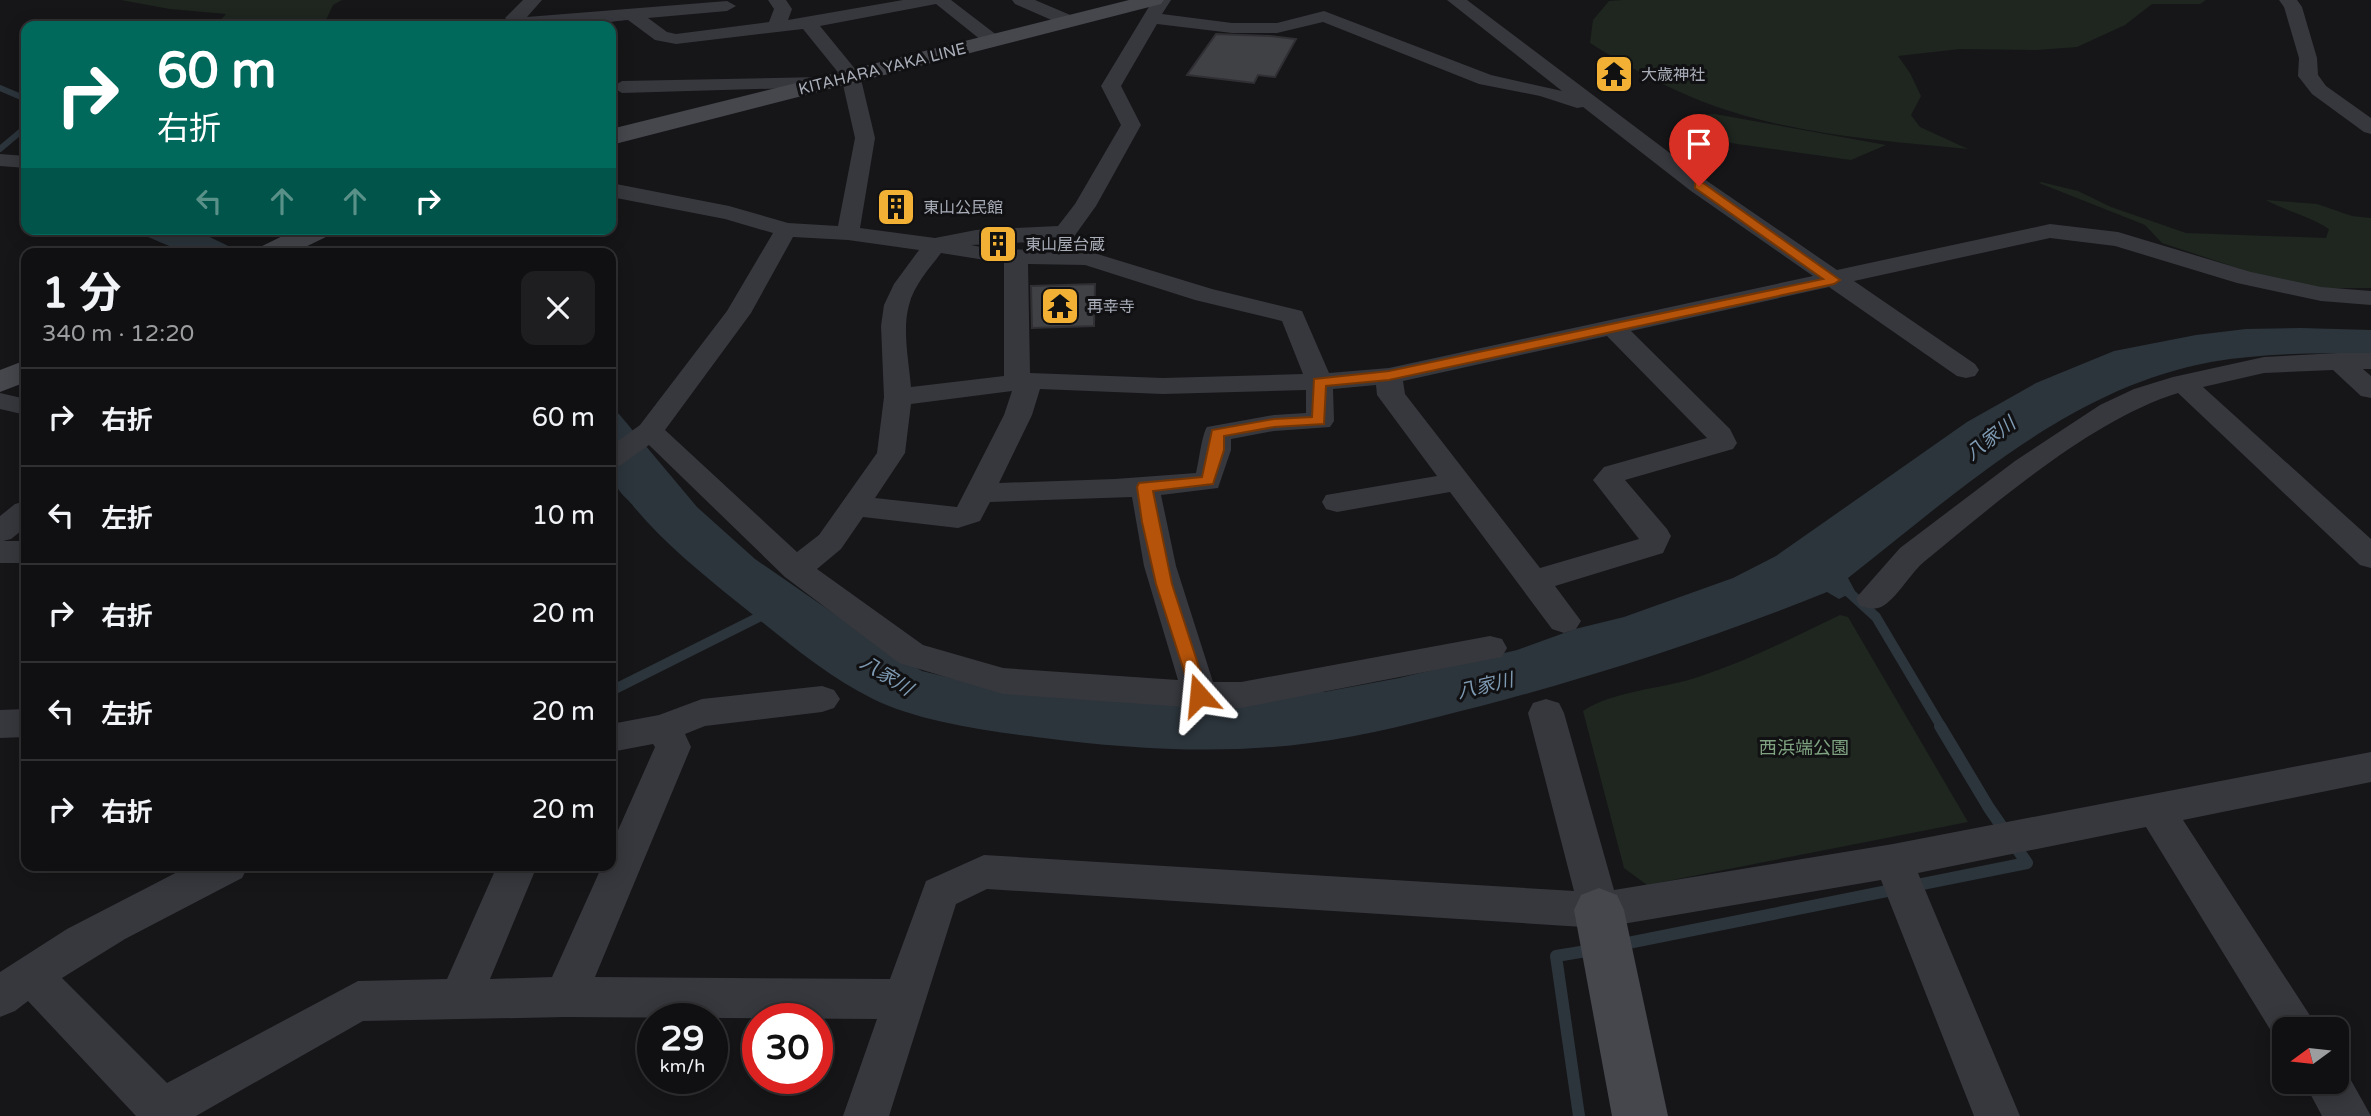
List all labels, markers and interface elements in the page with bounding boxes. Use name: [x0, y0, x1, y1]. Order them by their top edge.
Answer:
street label: KITAHARA YAKA LINE: [796, 38, 968, 99]
text: 60 m: [157, 42, 276, 101]
icon: right: [42, 49, 133, 140]
temple icon: 大歳神社: [1593, 53, 1635, 95]
place label: 大歳神社: [1641, 65, 1705, 85]
text: 右折: [157, 110, 221, 148]
pin: [1669, 114, 1729, 186]
icon: arrive: [1680, 125, 1718, 163]
icon: left: [190, 182, 228, 220]
icon: ahead: [263, 182, 301, 220]
icon: ahead: [336, 182, 374, 220]
icon: right: [409, 182, 447, 220]
building icon: 東山公民館: [875, 186, 917, 228]
place label: 東山公民館: [923, 198, 1003, 218]
building icon: 東山屋台蔵: [977, 223, 1019, 265]
place label: 東山屋台蔵: [1025, 235, 1105, 255]
text: 1 分: [42, 268, 121, 319]
button: close: [521, 271, 595, 345]
temple icon: 再幸寺: [1039, 285, 1081, 327]
place label: 再幸寺: [1087, 297, 1135, 317]
text: 340 m · 12:20: [42, 320, 194, 348]
icon: right: [42, 398, 80, 436]
text: 60 m: [532, 402, 595, 433]
text: 右折: [101, 405, 153, 436]
water label: 八家川: [1961, 411, 2021, 465]
icon: left: [42, 496, 80, 534]
text: 10 m: [532, 500, 595, 531]
text: 左折: [101, 503, 153, 534]
icon: right: [42, 594, 80, 632]
text: 20 m: [532, 598, 595, 629]
text: 右折: [101, 601, 153, 632]
water label: 八家川: [856, 651, 918, 701]
position arrow: [1162, 658, 1236, 732]
water label: 八家川: [1455, 668, 1517, 703]
icon: left: [42, 692, 80, 730]
text: 20 m: [532, 696, 595, 727]
text: 左折: [101, 699, 153, 730]
park label: 西浜端公園: [1759, 737, 1849, 759]
icon: right: [42, 790, 80, 828]
text: 20 m: [532, 794, 595, 825]
text: 右折: [101, 797, 153, 828]
speed limit sign: 30: [742, 1003, 833, 1094]
north arrow: [2272, 1017, 2348, 1094]
map controls: [2272, 1017, 2349, 1094]
text: 29: [661, 1018, 704, 1060]
text: km/h: [660, 1055, 705, 1077]

